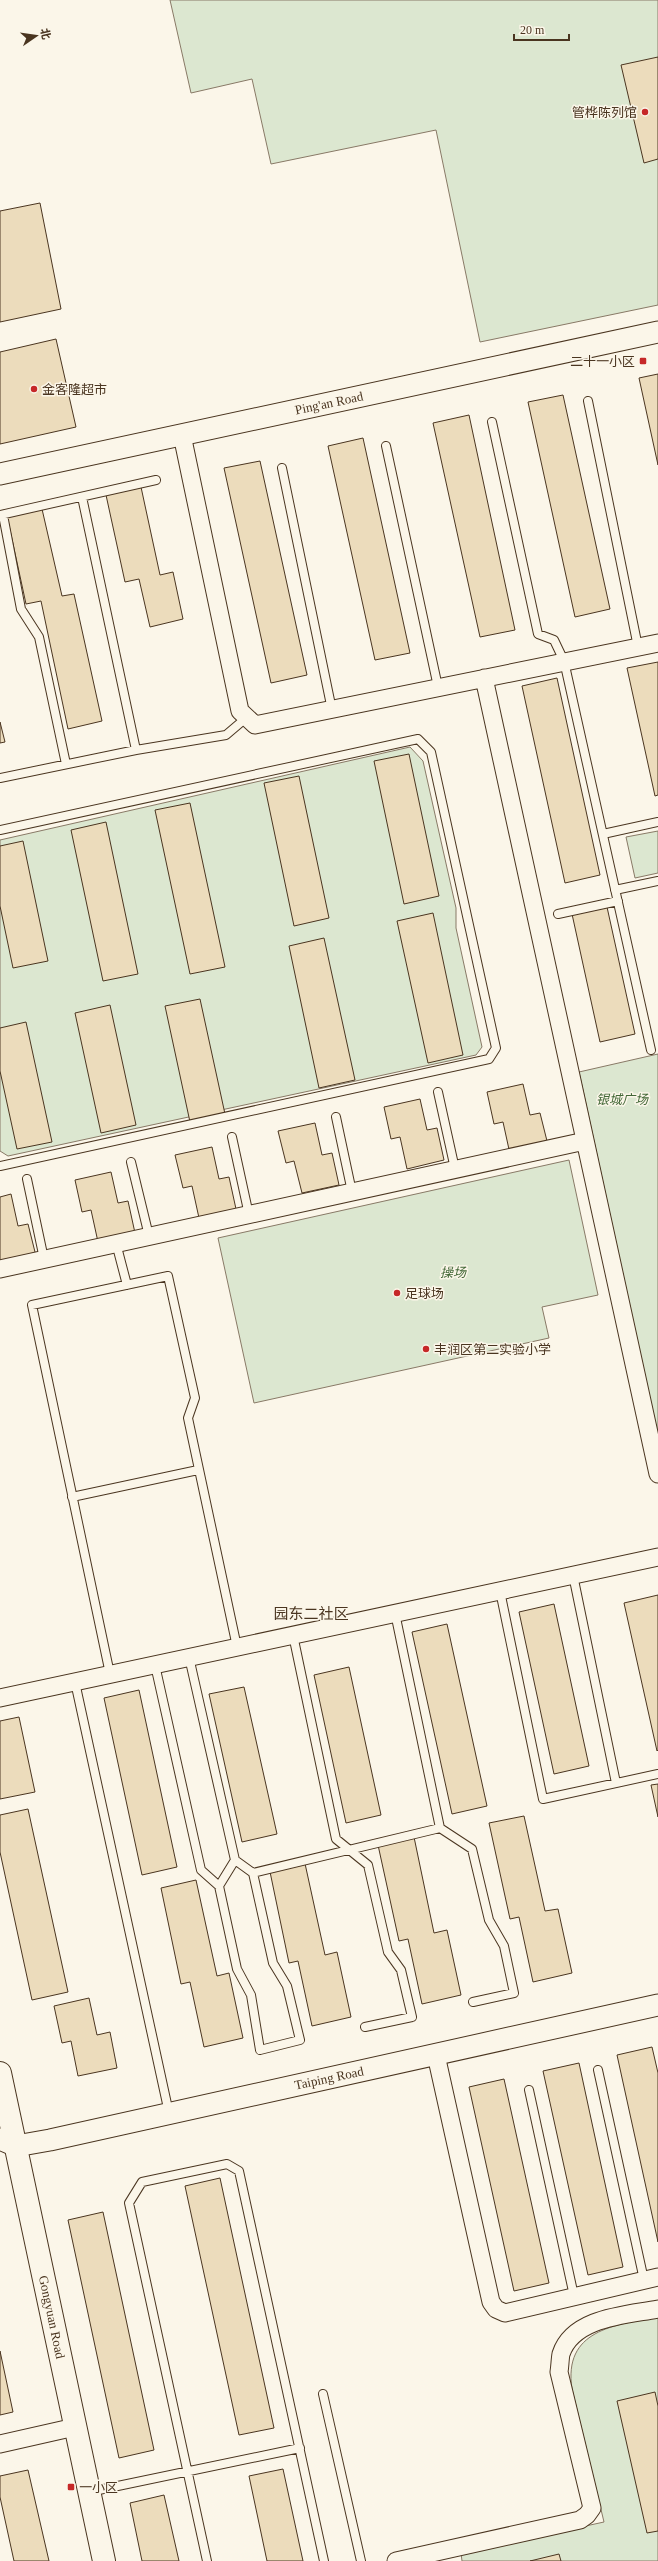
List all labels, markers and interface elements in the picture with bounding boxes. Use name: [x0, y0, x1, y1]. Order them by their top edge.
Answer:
north arrow: [16, 16, 56, 56]
scale bar: [514, 16, 569, 42]
text: 20 m: [520, 23, 545, 37]
text: 北: [39, 27, 53, 40]
place label: 管桦陈列馆: [572, 105, 637, 120]
marker: 管桦陈列馆: [640, 107, 650, 117]
place label: 二十一小区: [570, 354, 635, 369]
marker: 二十一小区: [638, 356, 648, 366]
place label: 金客隆超市: [42, 382, 107, 397]
marker: 金客隆超市: [29, 384, 39, 394]
street label: Ping'an Road: [294, 388, 365, 418]
park label: 银城广场: [596, 1092, 649, 1107]
park label: 操场: [440, 1265, 467, 1280]
place label: 足球场: [405, 1286, 444, 1301]
marker: 足球场: [392, 1288, 402, 1298]
place label: 丰润区第二实验小学: [434, 1342, 551, 1357]
marker: 丰润区第二实验小学: [421, 1344, 431, 1354]
district label: 园东二社区: [273, 1606, 349, 1622]
street label: Taiping Road: [293, 2063, 365, 2093]
street label: Gongyuan Road: [36, 2274, 68, 2361]
place label: 一小区: [79, 2480, 118, 2495]
marker: 一小区: [66, 2482, 76, 2492]

